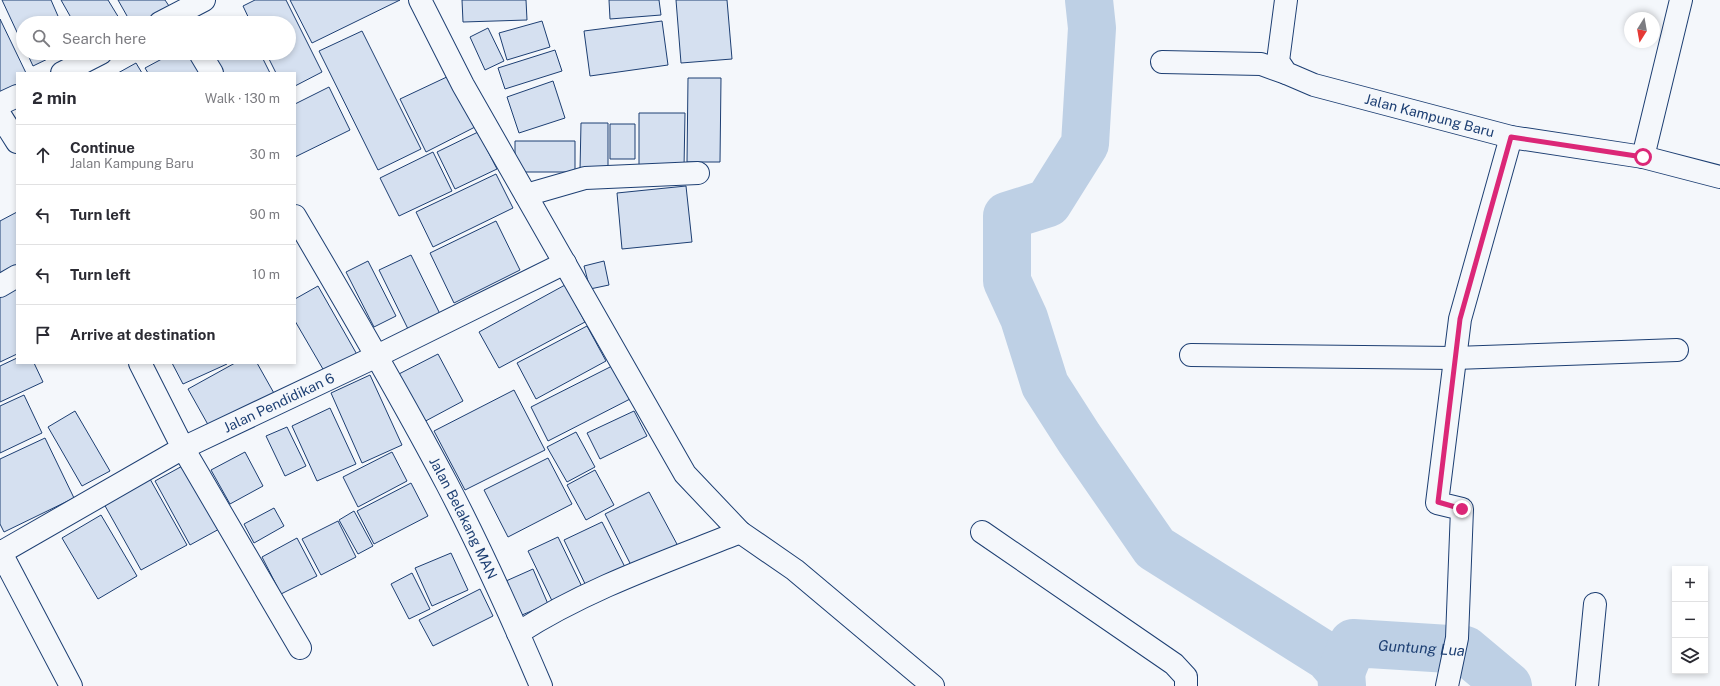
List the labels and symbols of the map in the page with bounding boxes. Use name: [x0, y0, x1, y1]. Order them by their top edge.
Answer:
north arrow: [1624, 12, 1660, 48]
street label: Jalan Kampung Baru: [1363, 91, 1496, 140]
route start: [1634, 148, 1652, 166]
street label: Jalan Pendidikan 6: [221, 369, 337, 436]
street label: Jalan Belakang MAN: [426, 454, 501, 582]
route end: [1453, 500, 1471, 518]
water label: Guntung Lua: [1377, 636, 1465, 658]

